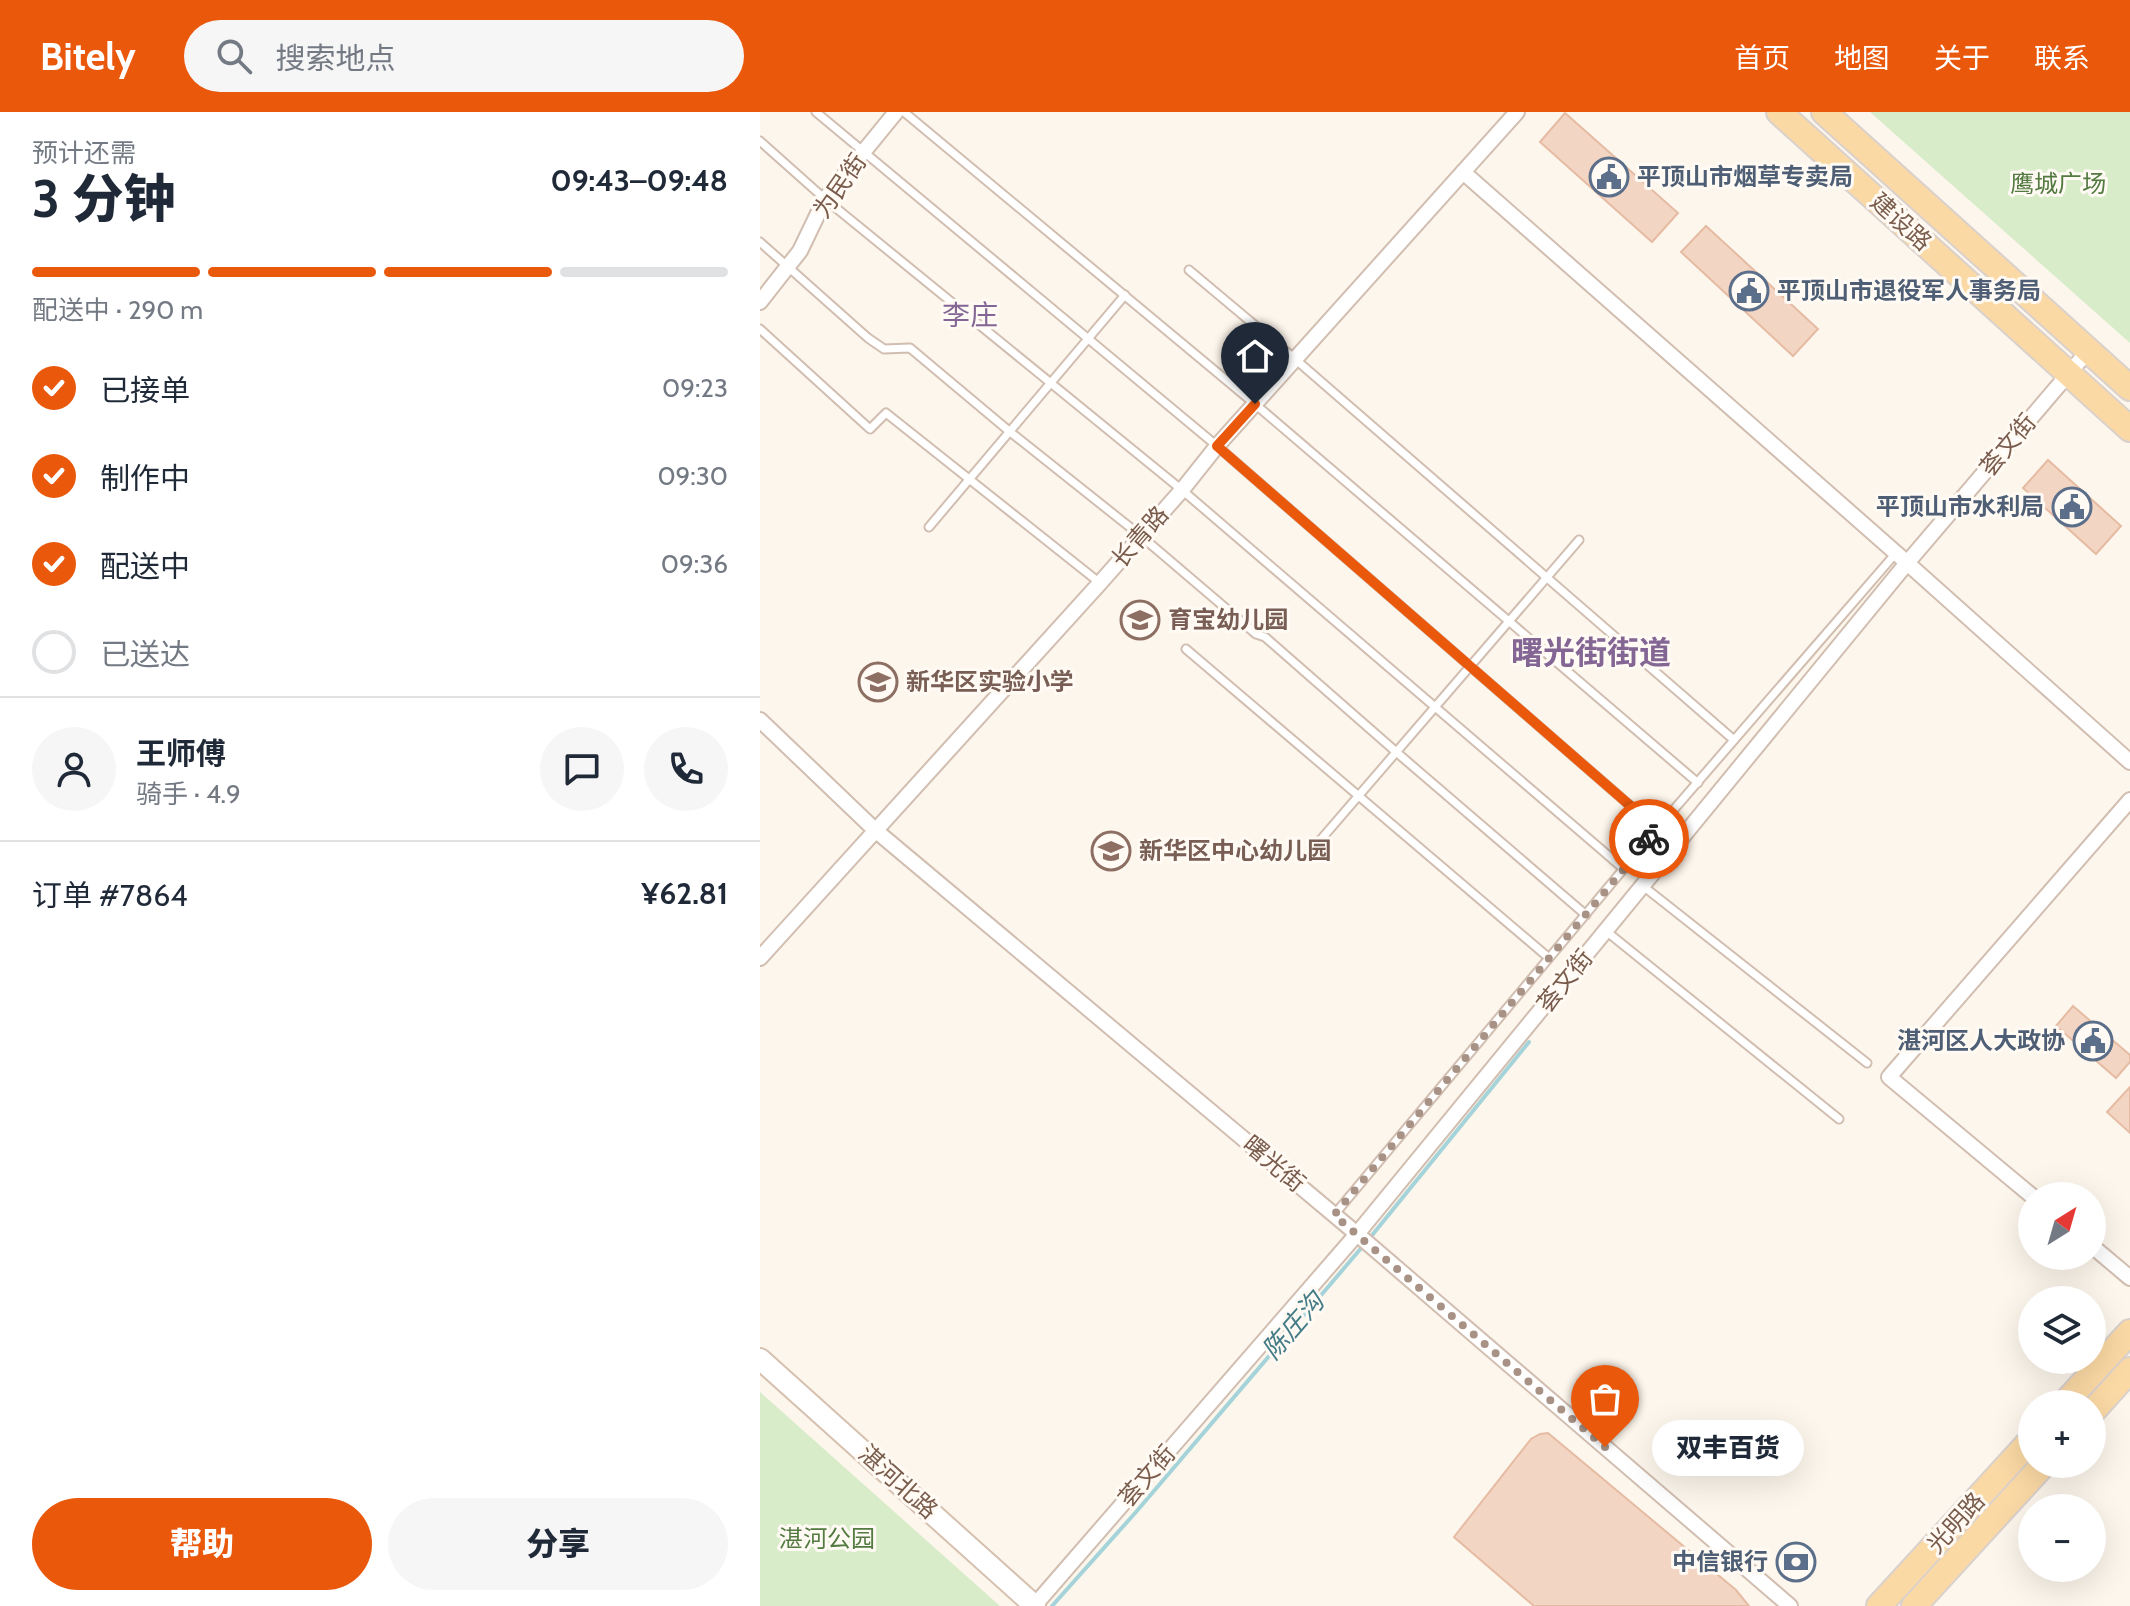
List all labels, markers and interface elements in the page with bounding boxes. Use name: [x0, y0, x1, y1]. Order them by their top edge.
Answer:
search box: [184, 20, 744, 92]
text: Bitely: [40, 33, 136, 80]
icon: search: [212, 34, 256, 78]
text: 搜索地点: [276, 40, 396, 77]
text: 首页: [1734, 41, 1790, 75]
text: 地图: [1834, 41, 1890, 75]
text: 关于: [1934, 41, 1990, 75]
text: 联系: [2034, 41, 2090, 75]
text: 预计还需: [32, 137, 136, 169]
street label: 为民街: [807, 148, 872, 224]
public building icon: 平顶山市烟草专卖局: [1588, 156, 1630, 198]
text: 09:43–09:48: [550, 162, 728, 199]
place label: 平顶山市烟草专卖局: [1637, 162, 1853, 191]
text: 3 分钟: [32, 167, 176, 230]
park label: 鹰城广场: [2010, 169, 2106, 198]
street label: 建设路: [1865, 187, 1938, 256]
public building icon: 平顶山市退役军人事务局: [1728, 270, 1770, 312]
place label: 平顶山市退役军人事务局: [1777, 276, 2041, 305]
text: 配送中 · 290 m: [32, 294, 203, 326]
district label: 李庄: [942, 298, 998, 332]
pin: [1221, 322, 1289, 404]
icon: home: [1233, 334, 1277, 378]
icon: check: [32, 366, 76, 410]
text: 已接单: [100, 372, 190, 409]
text: 09:23: [662, 372, 728, 404]
street label: 荟文街: [1973, 408, 2042, 482]
icon: check: [32, 454, 76, 498]
text: 制作中: [100, 460, 190, 497]
text: 09:30: [657, 460, 728, 492]
public building icon: 平顶山市水利局: [2051, 486, 2093, 528]
place label: 平顶山市水利局: [1876, 492, 2044, 521]
street label: 长青路: [1105, 500, 1174, 573]
icon: check: [32, 542, 76, 586]
text: 配送中: [100, 548, 190, 585]
text: 09:36: [661, 548, 728, 580]
school or university icon: 育宝幼儿园: [1119, 599, 1161, 641]
place label: 育宝幼儿园: [1168, 605, 1288, 634]
district label: 曙光街街道: [1511, 633, 1671, 672]
text: 已送达: [100, 636, 190, 673]
school or university icon: 新华区实验小学: [857, 661, 899, 703]
place label: 新华区实验小学: [906, 667, 1074, 696]
button: person: [32, 727, 116, 811]
button: chat: [540, 727, 624, 811]
button: phone: [644, 727, 728, 811]
text: 王师傅: [136, 735, 226, 772]
text: 骑手 · 4.9: [136, 778, 241, 810]
courier: [1609, 799, 1689, 879]
icon: bike: [1627, 817, 1671, 861]
school or university icon: 新华区中心幼儿园: [1090, 830, 1132, 872]
place label: 新华区中心幼儿园: [1139, 836, 1331, 865]
text: ¥62.81: [641, 875, 728, 912]
text: 订单 #7864: [32, 877, 188, 914]
street label: 荟文街: [1531, 944, 1599, 1018]
public building icon: 湛河区人大政协: [2072, 1020, 2114, 1062]
place label: 湛河区人大政协: [1897, 1026, 2065, 1055]
street label: 曙光街: [1237, 1129, 1311, 1198]
north arrow: [2018, 1182, 2106, 1270]
map controls: [2018, 1182, 2106, 1582]
water label: 陈庄沟: [1255, 1284, 1333, 1366]
button: layers: [2018, 1286, 2106, 1374]
pin: [1571, 1365, 1639, 1447]
icon: bag: [1583, 1377, 1627, 1421]
button: +: [2018, 1390, 2106, 1478]
callout: 双丰百货: [1653, 1419, 1805, 1475]
text: 双丰百货: [1676, 1432, 1780, 1464]
street label: 湛河北路: [853, 1439, 944, 1525]
street label: 荟文街: [1112, 1439, 1181, 1512]
street label: 光明路: [1921, 1486, 1990, 1559]
button: −: [2018, 1494, 2106, 1582]
button: 帮助: [32, 1498, 372, 1590]
button: 分享: [388, 1498, 728, 1590]
park label: 湛河公园: [779, 1524, 875, 1553]
bank icon: 中信银行: [1775, 1541, 1817, 1583]
place label: 中信银行: [1672, 1547, 1768, 1576]

